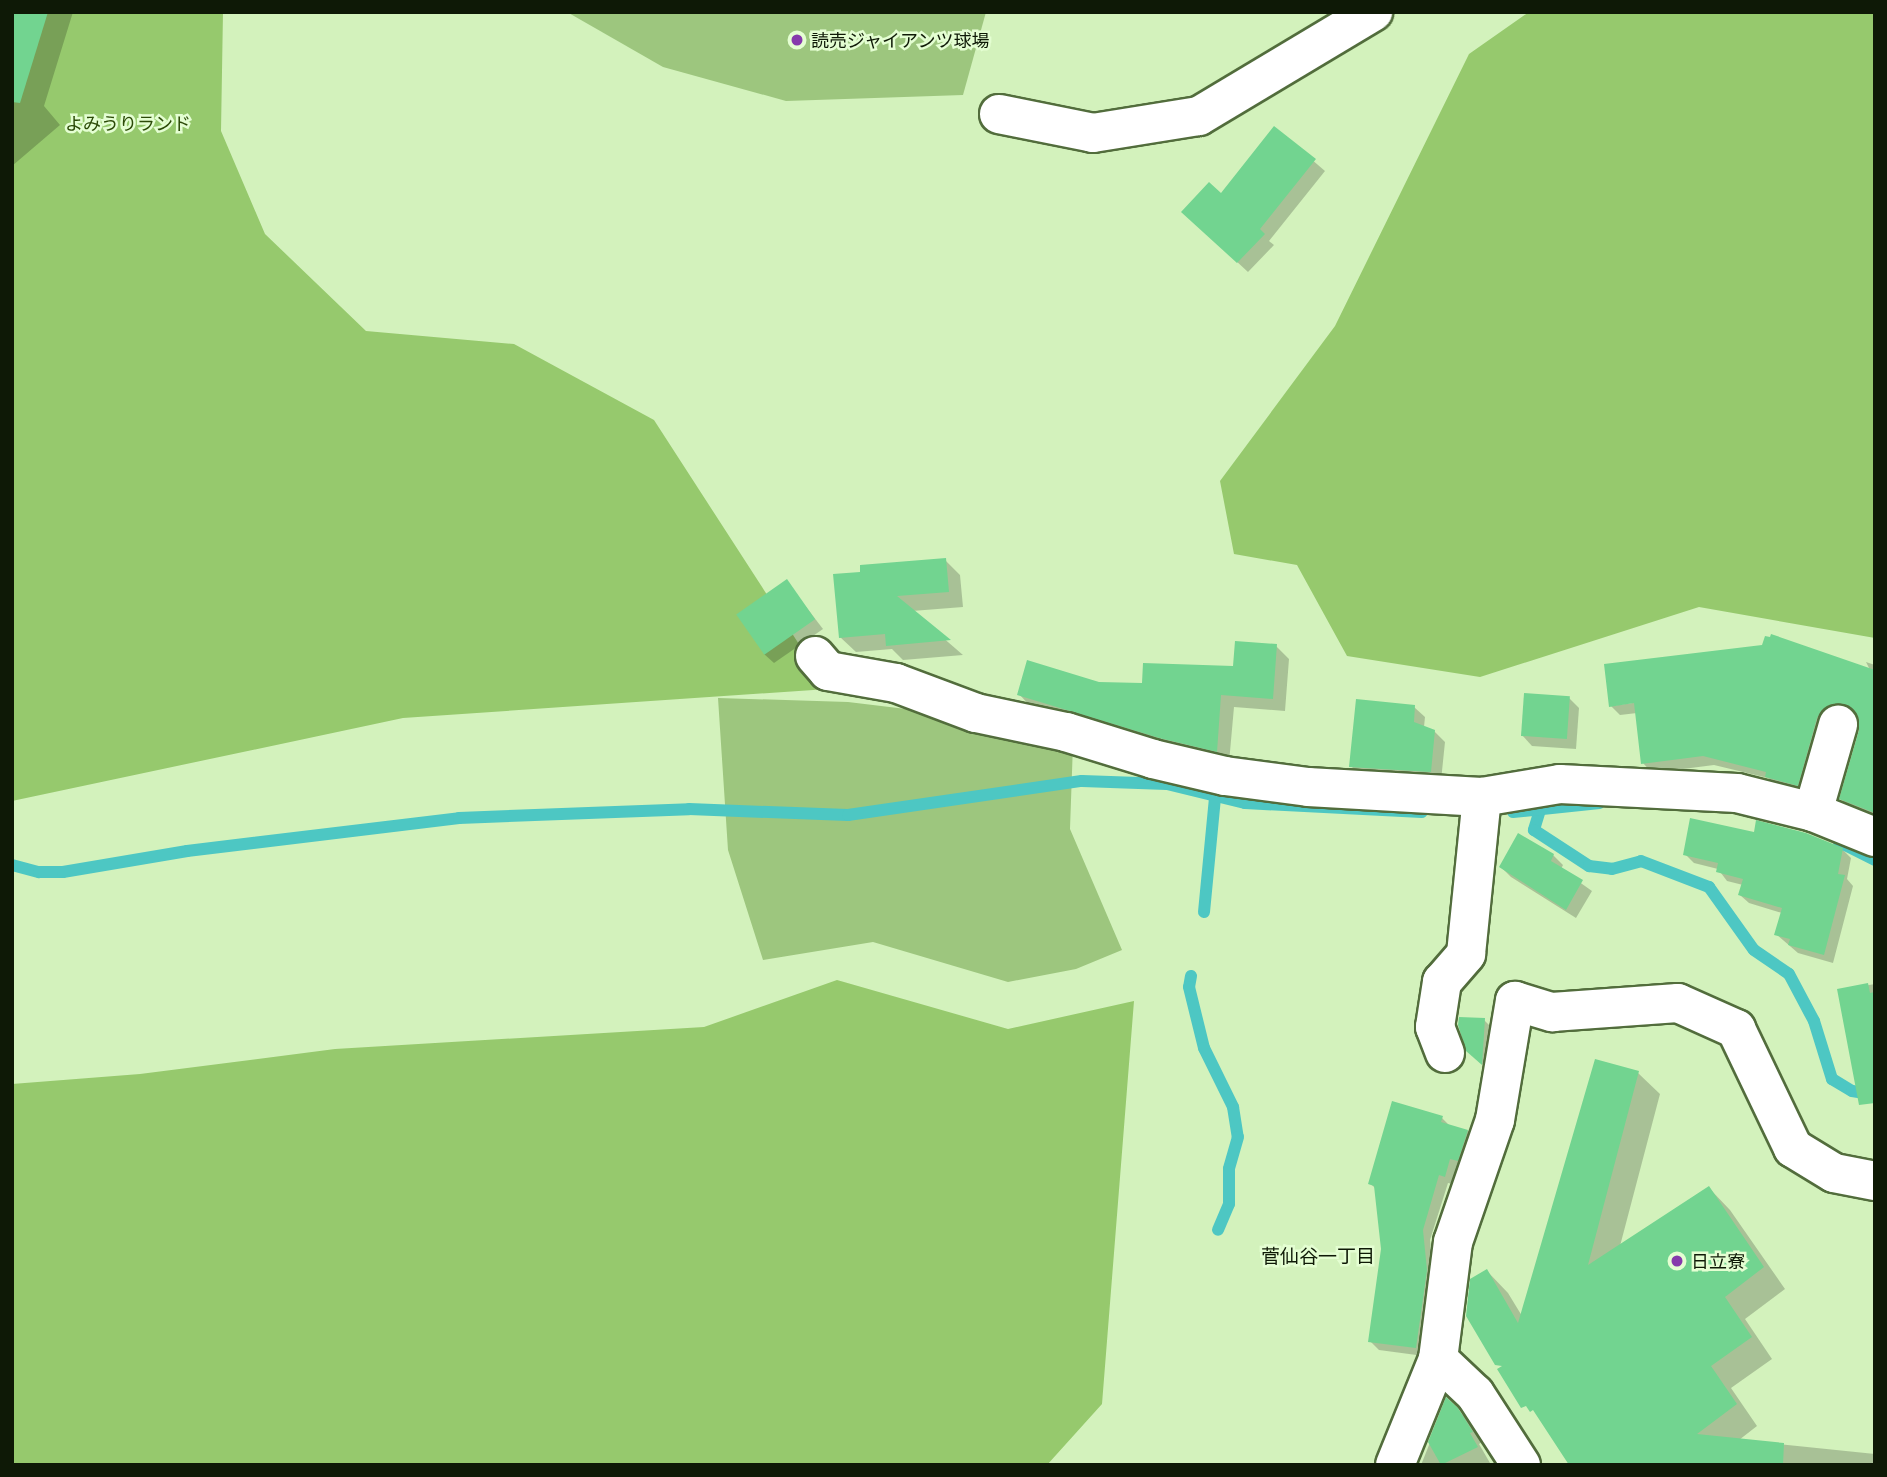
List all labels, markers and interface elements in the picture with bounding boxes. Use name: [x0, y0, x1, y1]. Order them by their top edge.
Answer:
place label: 読売ジャイアンツ球場: [811, 29, 991, 51]
marker: 読売ジャイアンツ球場: [789, 32, 805, 48]
park label: よみうりランド: [65, 112, 191, 134]
district label: 菅仙谷一丁目: [1261, 1245, 1375, 1267]
place label: 日立寮: [1691, 1250, 1745, 1272]
marker: 日立寮: [1669, 1253, 1685, 1269]

